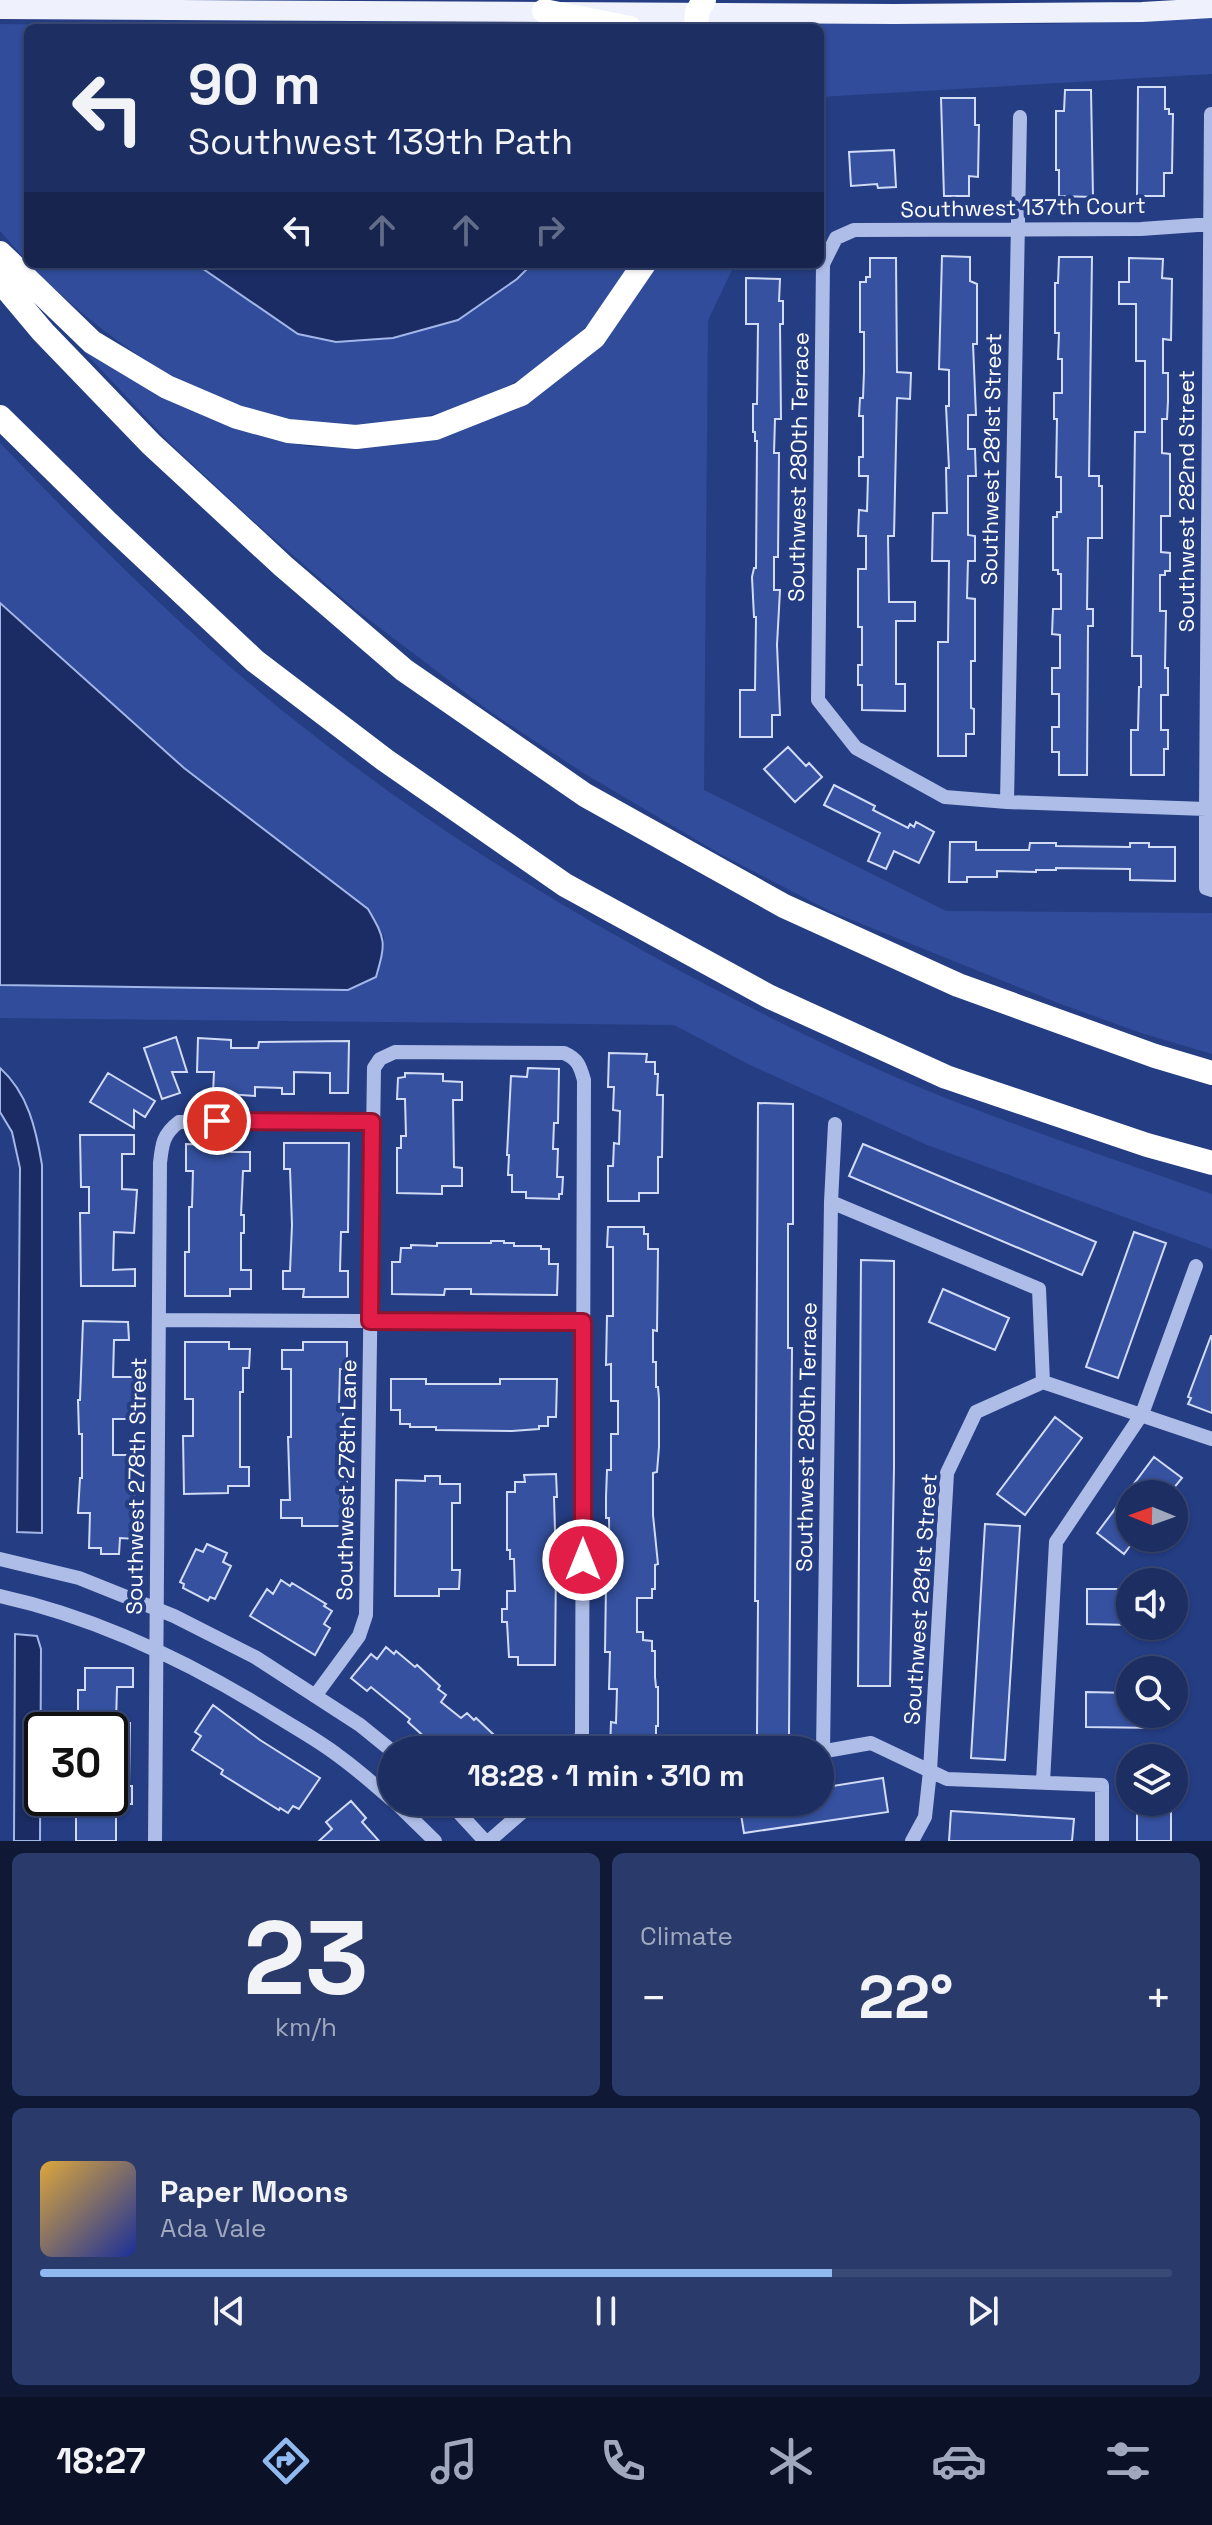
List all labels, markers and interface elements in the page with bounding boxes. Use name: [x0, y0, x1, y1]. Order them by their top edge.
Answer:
text: 90 m: [188, 49, 321, 120]
icon: left: [56, 56, 160, 160]
text: Southwest 139th Path: [188, 119, 573, 165]
street label: Southwest 137th Court: [900, 191, 1146, 223]
icon: left: [276, 208, 320, 252]
icon: ahead: [360, 208, 404, 252]
icon: ahead: [444, 208, 488, 252]
icon: right: [528, 208, 572, 252]
street label: Southwest 280th Terrace: [782, 332, 814, 602]
street label: Southwest 281st Street: [975, 333, 1007, 585]
street label: Southwest 282nd Street: [1172, 370, 1200, 632]
pin: [183, 1087, 251, 1155]
icon: arrive: [195, 1099, 239, 1143]
street label: Southwest 280th Terrace: [790, 1302, 822, 1572]
street label: Southwest 278th Street: [120, 1357, 152, 1615]
street label: Southwest 278th Lane: [330, 1359, 362, 1601]
street label: Southwest 281st Street: [897, 1472, 943, 1726]
north arrow: [1116, 1480, 1188, 1552]
map controls: [1116, 1480, 1188, 1816]
position arrow: [541, 1518, 625, 1602]
button: sound: [1116, 1568, 1188, 1640]
button: search: [1116, 1656, 1188, 1728]
speed limit sign: 30: [24, 1712, 128, 1816]
button: layers: [1116, 1744, 1188, 1816]
text: 18:28 · 1 min · 310 m: [467, 1756, 745, 1795]
text: 23: [243, 1892, 369, 2024]
text: Climate: [640, 1919, 733, 1953]
text: 22°: [859, 1959, 953, 2036]
text: −: [640, 1970, 667, 2026]
text: +: [1145, 1970, 1172, 2026]
text: km/h: [275, 2010, 337, 2044]
text: Paper Moons: [160, 2172, 349, 2211]
text: Ada Vale: [160, 2211, 266, 2245]
icon: previous: [207, 2289, 251, 2333]
icon: pause: [584, 2289, 628, 2333]
icon: next: [961, 2289, 1005, 2333]
icon: directions: [258, 2433, 314, 2489]
icon: music: [426, 2433, 482, 2489]
icon: phone: [595, 2433, 651, 2489]
icon: climate: [763, 2433, 819, 2489]
icon: car: [931, 2433, 987, 2489]
icon: filters: [1100, 2433, 1156, 2489]
text: 18:27: [56, 2438, 146, 2484]

